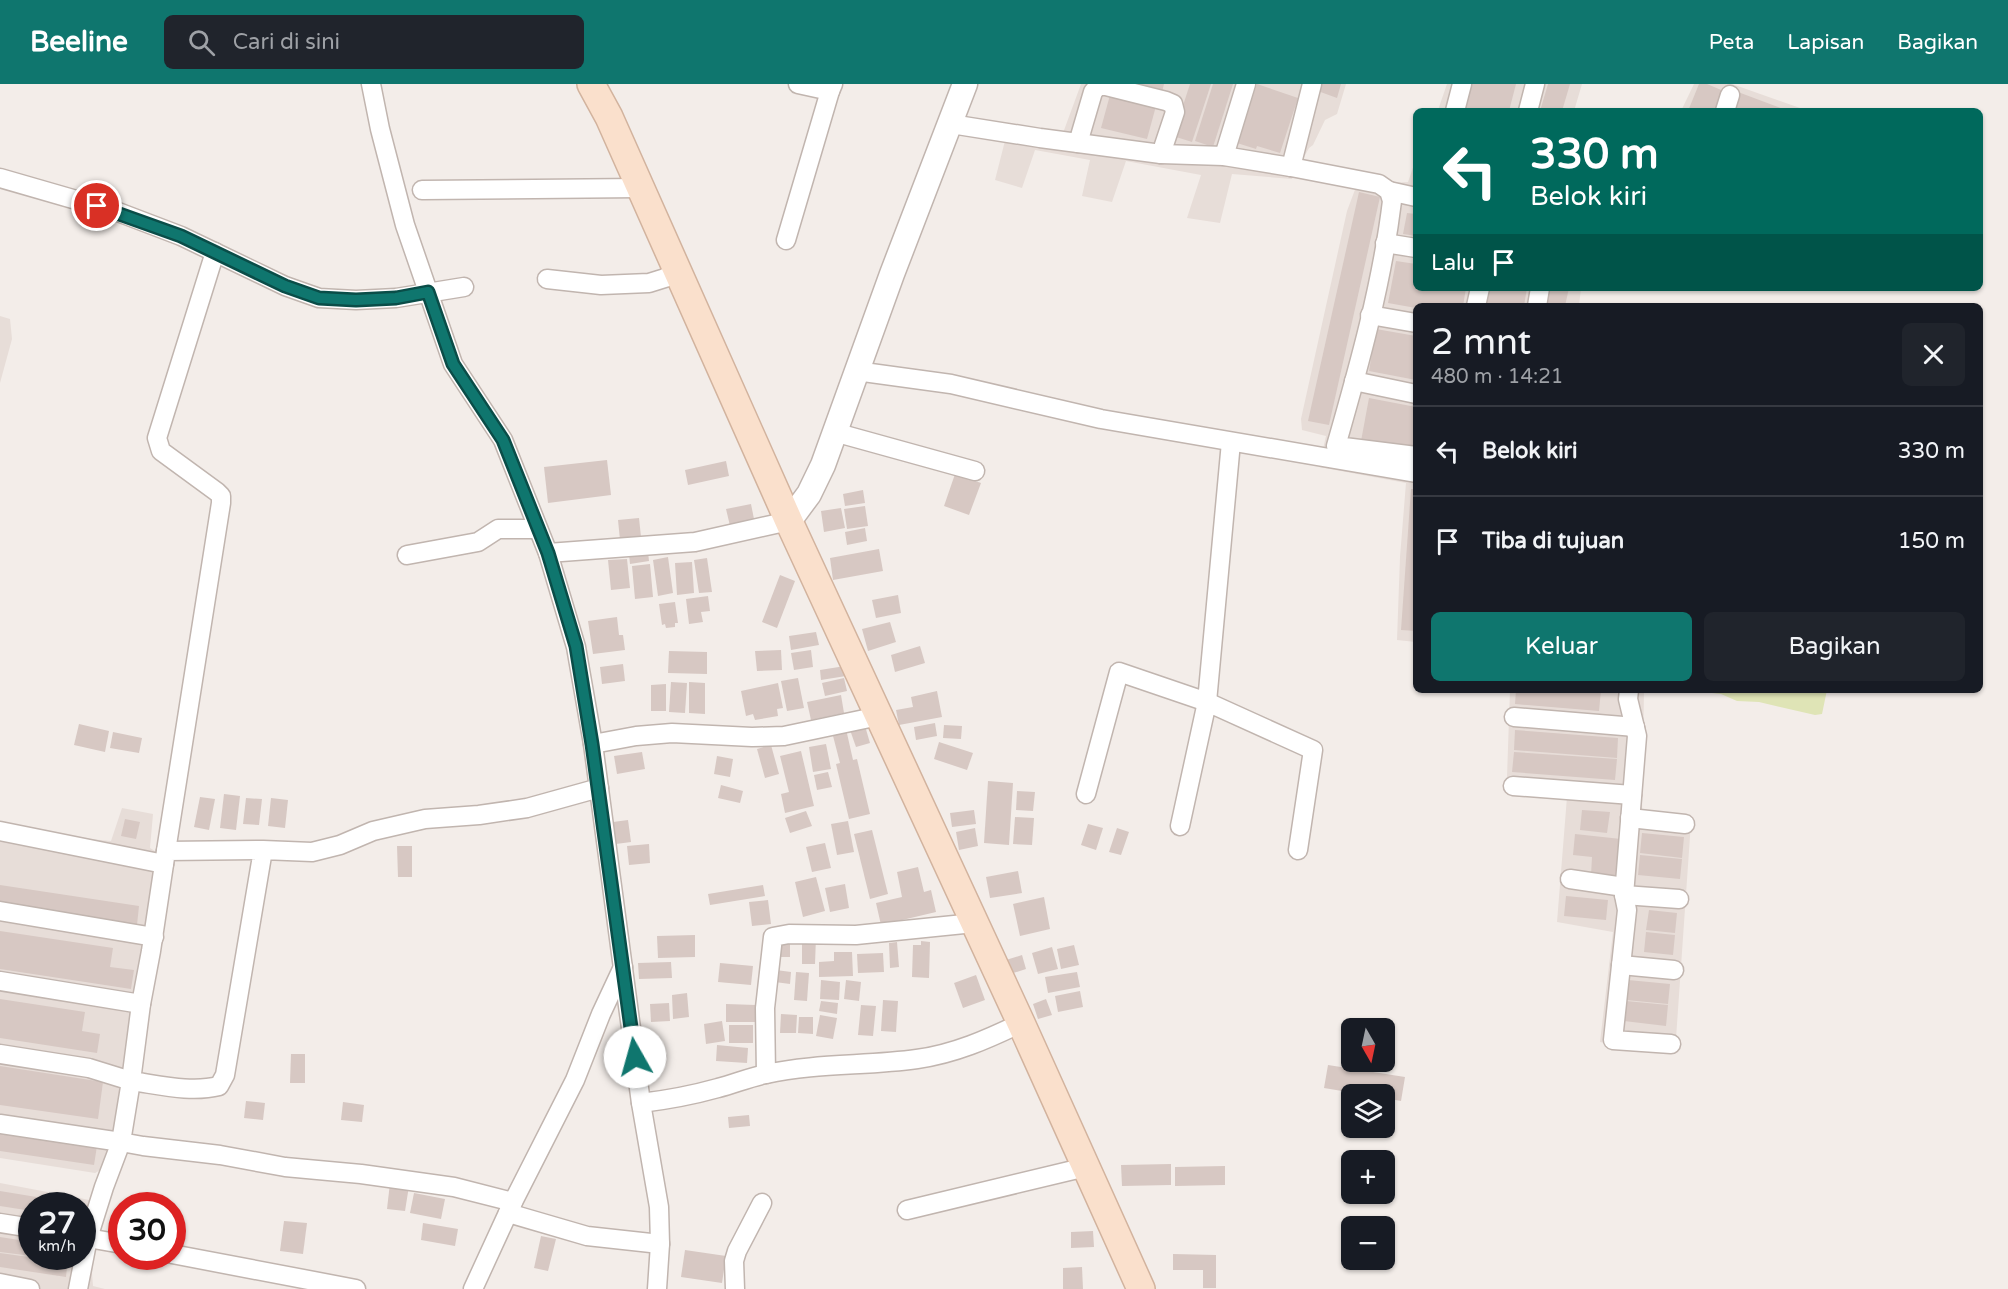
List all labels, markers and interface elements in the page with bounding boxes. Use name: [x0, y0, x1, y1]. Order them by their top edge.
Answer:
search box: [164, 15, 584, 69]
text: Beeline: [30, 25, 128, 59]
icon: search: [185, 26, 218, 59]
text: Cari di sini: [233, 29, 340, 55]
text: Peta: [1709, 30, 1754, 55]
text: Lapisan: [1787, 30, 1864, 55]
text: Bagikan: [1897, 30, 1978, 55]
text: 330 m: [1530, 129, 1659, 180]
icon: left: [1431, 132, 1509, 210]
pin: [71, 180, 122, 231]
text: Belok kiri: [1530, 180, 1647, 213]
icon: arrive: [80, 189, 113, 222]
icon: arrive: [1487, 246, 1520, 279]
text: Lalu: [1431, 250, 1475, 276]
text: 2 mnt: [1431, 321, 1531, 364]
button: close: [1902, 323, 1965, 386]
text: 480 m · 14:21: [1431, 365, 1563, 389]
icon: left: [1431, 435, 1464, 468]
text: Belok kiri: [1482, 438, 1578, 464]
text: 330 m: [1898, 438, 1965, 464]
icon: arrive: [1431, 525, 1464, 558]
text: Tiba di tujuan: [1482, 528, 1624, 554]
text: 150 m: [1898, 528, 1965, 554]
button: Keluar: [1431, 612, 1692, 681]
button: Bagikan: [1704, 612, 1965, 681]
north arrow: [1341, 1018, 1395, 1072]
map controls: [1341, 1018, 1395, 1270]
position arrow: [603, 1025, 667, 1089]
button: layers: [1341, 1084, 1395, 1138]
button: +: [1341, 1150, 1395, 1204]
speed limit sign: 30: [108, 1192, 186, 1270]
text: 27: [38, 1205, 76, 1242]
button: −: [1341, 1216, 1395, 1270]
text: km/h: [38, 1237, 76, 1255]

